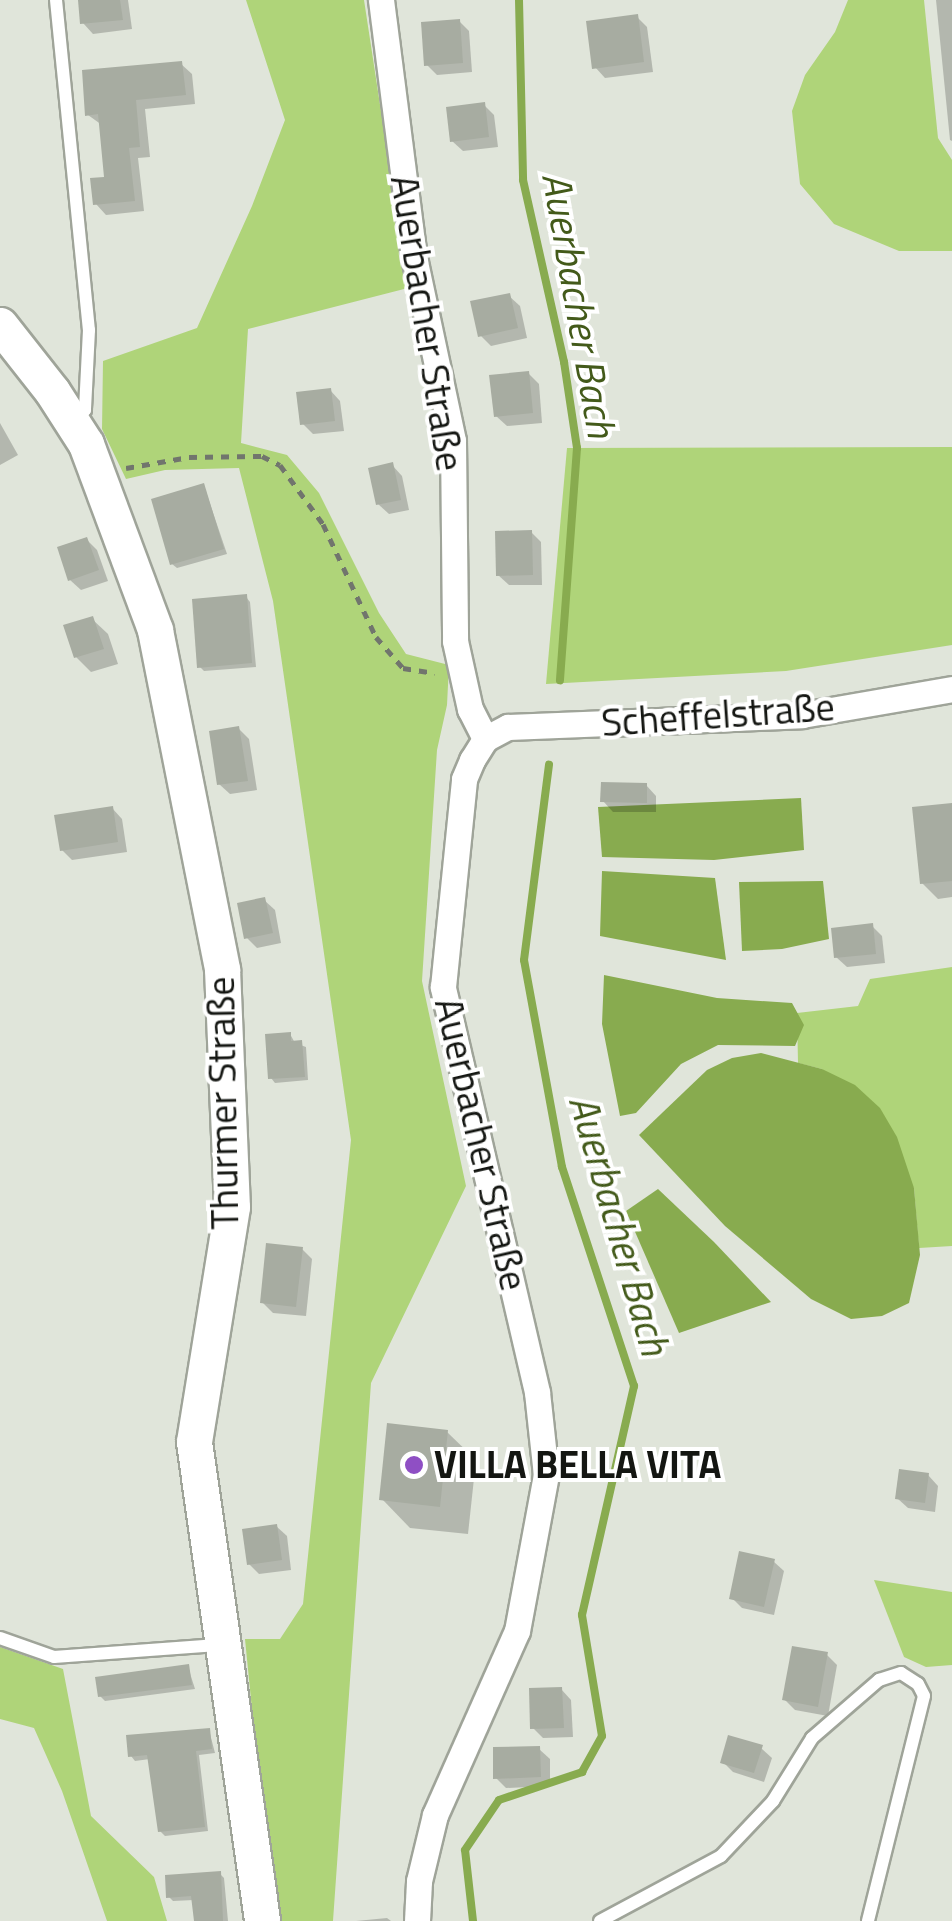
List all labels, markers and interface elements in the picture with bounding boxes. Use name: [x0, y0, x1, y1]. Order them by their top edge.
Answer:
water label: Auerbacher Bach: [532, 169, 626, 441]
street label: Auerbacher Straße: [381, 172, 473, 474]
street label: Scheffelstraße: [600, 684, 836, 746]
street label: Thurmer Straße: [198, 976, 248, 1230]
street label: Auerbacher Straße: [425, 993, 537, 1295]
water label: Auerbacher Bach: [559, 1089, 679, 1361]
place label: VILLA BELLA VITA: [434, 1442, 721, 1488]
marker: VILLA BELLA VITA: [403, 1454, 425, 1476]

